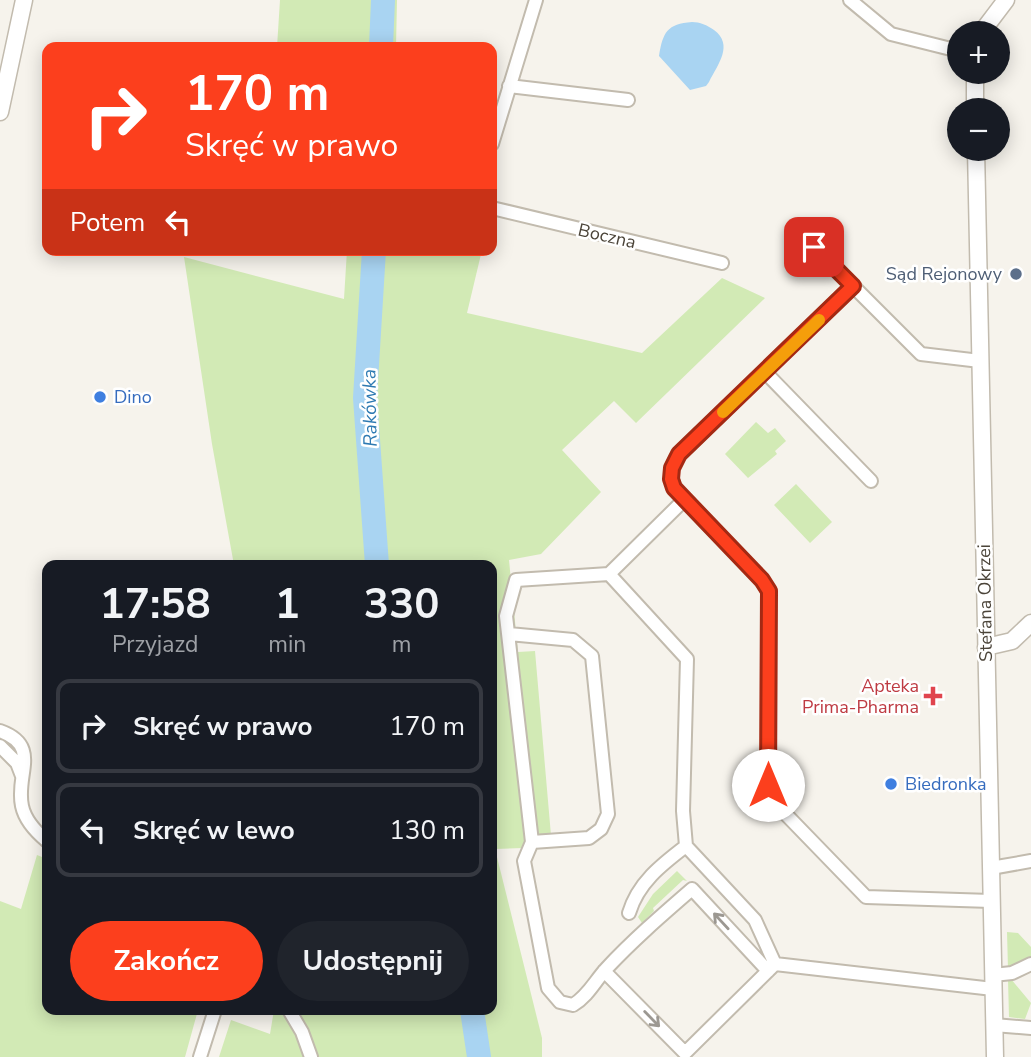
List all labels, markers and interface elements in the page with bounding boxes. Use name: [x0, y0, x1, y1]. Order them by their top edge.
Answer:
map controls: [947, 21, 1010, 161]
button: +: [947, 21, 1010, 84]
text: 170 m: [185, 60, 329, 127]
icon: right: [70, 70, 161, 161]
button: −: [947, 98, 1010, 161]
text: Skręć w prawo: [185, 124, 398, 167]
icon: left: [159, 203, 197, 241]
text: Potem: [70, 205, 145, 240]
pin: [784, 217, 844, 277]
street label: Boczna: [576, 218, 638, 254]
icon: arrive: [795, 228, 833, 266]
place label: Sąd Rejonowy: [886, 262, 1003, 286]
marker: Sąd Rejonowy: [1008, 266, 1024, 282]
water label: Rakówka: [356, 369, 384, 447]
place label: Dino: [114, 385, 152, 409]
marker: Dino: [92, 389, 108, 405]
street label: Stefana Okrzei: [972, 544, 998, 662]
text: 17:58: [100, 576, 211, 633]
text: 1: [275, 576, 300, 633]
text: 330: [364, 576, 439, 633]
text: Przyjazd: [112, 629, 198, 660]
text: min: [268, 629, 306, 660]
text: m: [392, 629, 412, 660]
place label: Apteka Prima-Pharma: [802, 674, 919, 719]
marker: Apteka Prima-Pharma: [925, 688, 941, 704]
icon: right: [74, 707, 112, 745]
text: Skręć w prawo: [133, 709, 313, 744]
text: 170 m: [389, 709, 465, 744]
position arrow: [731, 748, 805, 822]
place label: Biedronka: [905, 772, 986, 796]
marker: Biedronka: [883, 776, 899, 792]
icon: left: [74, 811, 112, 849]
text: Skręć w lewo: [133, 813, 295, 848]
text: 130 m: [389, 813, 465, 848]
one-way arrow: [713, 912, 729, 930]
button: Zakończ: [70, 921, 263, 1001]
button: Udostępnij: [277, 921, 469, 1001]
one-way arrow: [643, 1011, 660, 1028]

